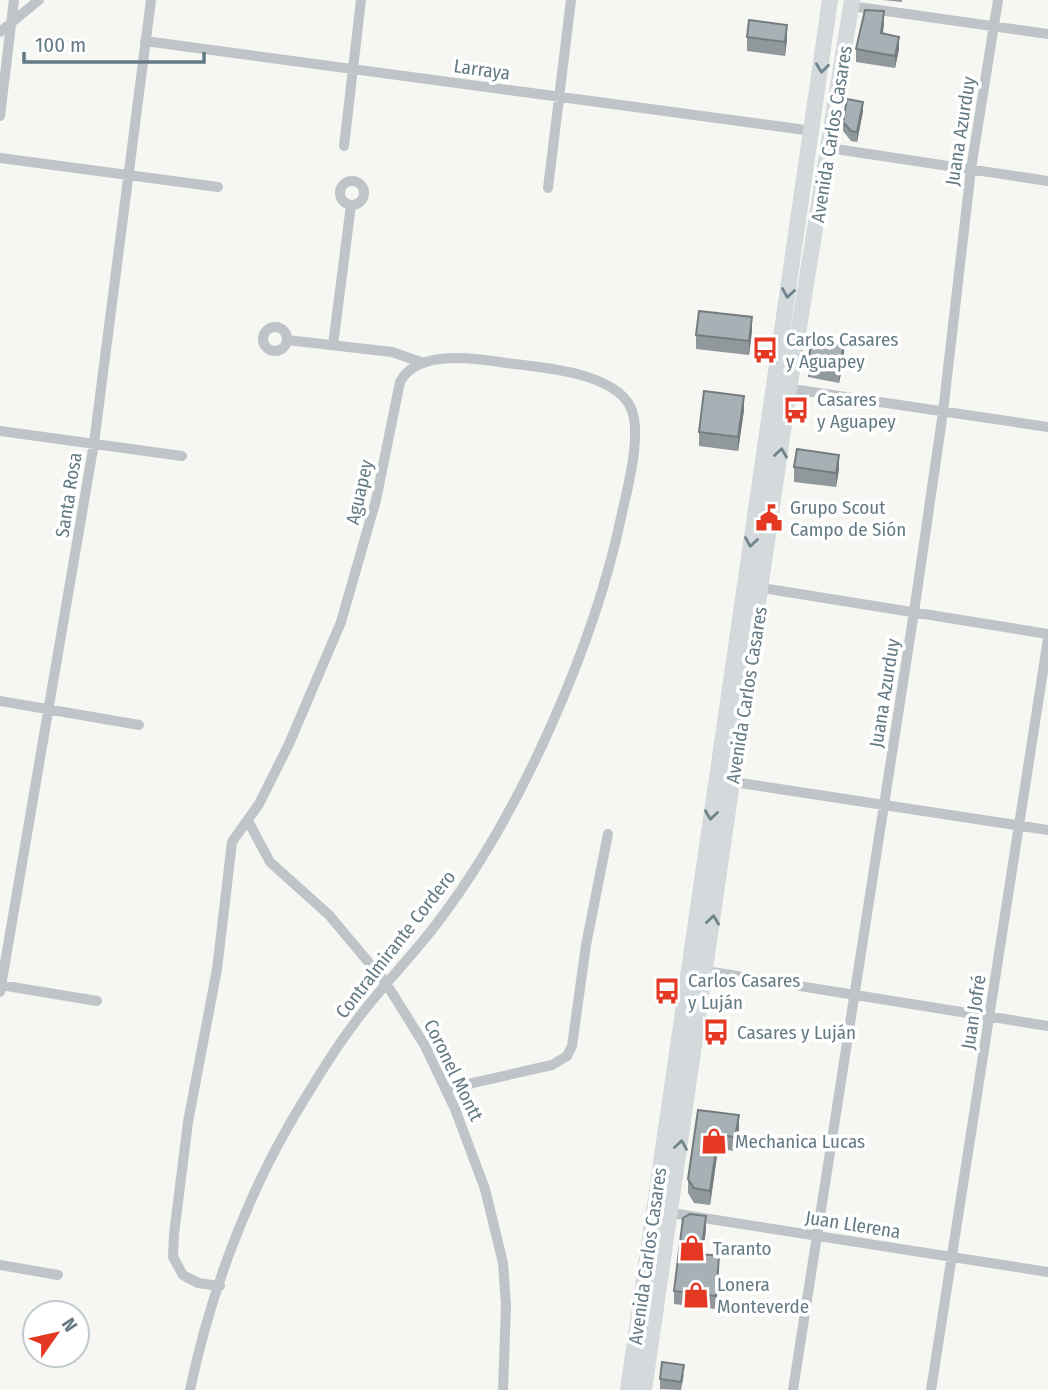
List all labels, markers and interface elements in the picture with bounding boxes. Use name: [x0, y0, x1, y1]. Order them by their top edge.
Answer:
scale bar: [24, 21, 205, 65]
text: 100 m: [35, 32, 86, 58]
street label: Avenida Carlos Casares: [806, 44, 857, 224]
street label: Larraya: [452, 54, 512, 85]
one-way arrow: [814, 62, 829, 74]
street label: Juana Azurduy: [941, 74, 981, 187]
one-way arrow: [781, 287, 796, 299]
place label: Carlos Casares y Aguapey: [786, 328, 898, 373]
bus stop icon: Carlos Casares y Aguapey: [750, 335, 780, 365]
place label: Casares y Aguapey: [817, 388, 896, 433]
bus stop icon: Casares y Aguapey: [781, 395, 811, 425]
one-way arrow: [774, 447, 789, 458]
street label: Santa Rosa: [50, 451, 87, 539]
street label: Aguapey: [341, 457, 378, 527]
place label: Grupo Scout Campo de Sión: [790, 496, 906, 541]
public building icon: Grupo Scout Campo de Sión: [754, 503, 784, 533]
one-way arrow: [744, 536, 759, 548]
street label: Avenida Carlos Casares: [721, 605, 772, 785]
street label: Juana Azurduy: [865, 636, 905, 749]
one-way arrow: [703, 810, 718, 821]
street label: Contralmirante Cordero: [331, 866, 460, 1023]
one-way arrow: [705, 914, 720, 926]
place label: Carlos Casares y Luján: [688, 969, 800, 1014]
street label: Juan Jofré: [956, 973, 991, 1051]
bus stop icon: Carlos Casares y Luján: [652, 976, 682, 1006]
street label: Coronel Montt: [419, 1016, 488, 1125]
bus stop icon: Casares y Luján: [701, 1017, 731, 1047]
place label: Casares y Luján: [737, 1021, 856, 1044]
shop icon: Mechanica Lucas: [699, 1126, 729, 1156]
place label: Mechanica Lucas: [735, 1130, 865, 1153]
one-way arrow: [673, 1139, 688, 1151]
street label: Avenida Carlos Casares: [624, 1166, 671, 1346]
street label: Juan Llerena: [804, 1206, 902, 1243]
shop icon: Taranto: [677, 1233, 707, 1263]
place label: Taranto: [713, 1237, 771, 1260]
place label: Lonera Monteverde: [717, 1273, 809, 1318]
shop icon: Lonera Monteverde: [681, 1280, 711, 1310]
north arrow: [21, 1299, 91, 1369]
text: N: [57, 1314, 82, 1336]

